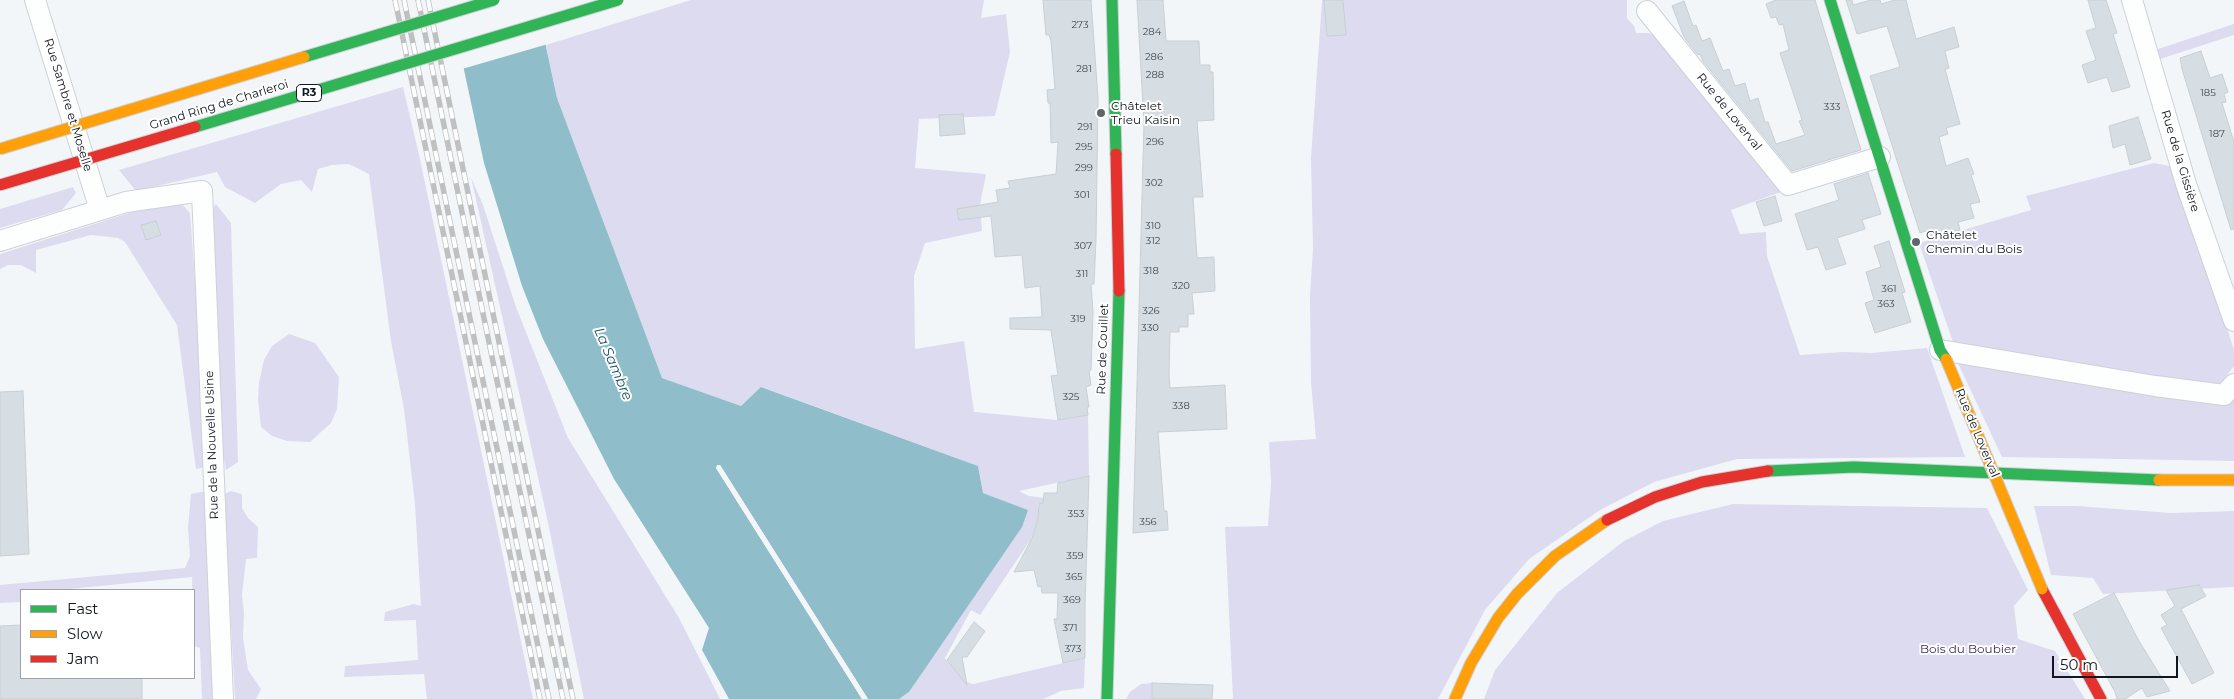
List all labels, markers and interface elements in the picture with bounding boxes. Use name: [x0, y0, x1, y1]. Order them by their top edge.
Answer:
house number: 273: [1071, 19, 1089, 31]
house number: 284: [1143, 26, 1161, 38]
street label: Rue Sambre et Moselle: [41, 37, 95, 173]
house number: 286: [1145, 51, 1163, 63]
house number: 281: [1076, 63, 1092, 75]
house number: 288: [1146, 69, 1164, 81]
street label: Rue de Loverval: [1693, 71, 1765, 153]
street label: Grand Ring de Charleroi: [148, 77, 290, 133]
road number: R3: [296, 85, 322, 102]
house number: 185: [2200, 87, 2216, 99]
place label: Châtelet Trieu Kaisin: [1111, 99, 1180, 127]
house number: 333: [1824, 101, 1840, 113]
marker: Châtelet Trieu Kaisin: [1095, 107, 1107, 119]
street label: Rue de la Gissière: [2158, 108, 2202, 214]
house number: 291: [1077, 121, 1093, 133]
house number: 187: [2209, 128, 2225, 140]
house number: 296: [1146, 136, 1164, 148]
house number: 295: [1075, 141, 1093, 153]
house number: 299: [1075, 162, 1093, 174]
house number: 302: [1145, 177, 1163, 189]
house number: 301: [1074, 189, 1090, 201]
house number: 310: [1145, 220, 1161, 232]
place label: Châtelet Chemin du Bois: [1926, 228, 2022, 256]
house number: 312: [1146, 235, 1160, 247]
marker: Châtelet Chemin du Bois: [1910, 236, 1922, 248]
house number: 307: [1074, 240, 1092, 252]
house number: 318: [1143, 265, 1159, 277]
house number: 311: [1076, 268, 1088, 280]
house number: 320: [1172, 280, 1190, 292]
house number: 361: [1881, 283, 1897, 295]
house number: 363: [1877, 298, 1895, 310]
street label: Rue de Couillet: [1094, 303, 1112, 395]
house number: 326: [1142, 305, 1160, 317]
house number: 319: [1070, 313, 1086, 325]
house number: 330: [1141, 322, 1159, 334]
water label: La Sambre: [590, 325, 636, 403]
street label: Rue de la Nouvelle Usine: [202, 370, 222, 520]
street label: Rue de Loverval: [1952, 386, 2002, 480]
house number: 325: [1063, 391, 1079, 403]
house number: 338: [1172, 400, 1190, 412]
house number: 353: [1068, 508, 1084, 520]
house number: 356: [1139, 516, 1157, 528]
house number: 359: [1066, 550, 1084, 562]
house number: 365: [1065, 571, 1083, 583]
legend: [20, 589, 195, 679]
house number: 369: [1063, 594, 1081, 606]
text: Fast: [67, 599, 98, 618]
house number: 371: [1062, 622, 1078, 634]
text: Slow: [67, 624, 103, 643]
park label: Bois du Boubier: [1920, 642, 2016, 656]
house number: 373: [1065, 643, 1081, 655]
scale bar: [2054, 646, 2180, 678]
text: Jam: [67, 649, 99, 668]
text: 50 m: [2060, 655, 2098, 674]

